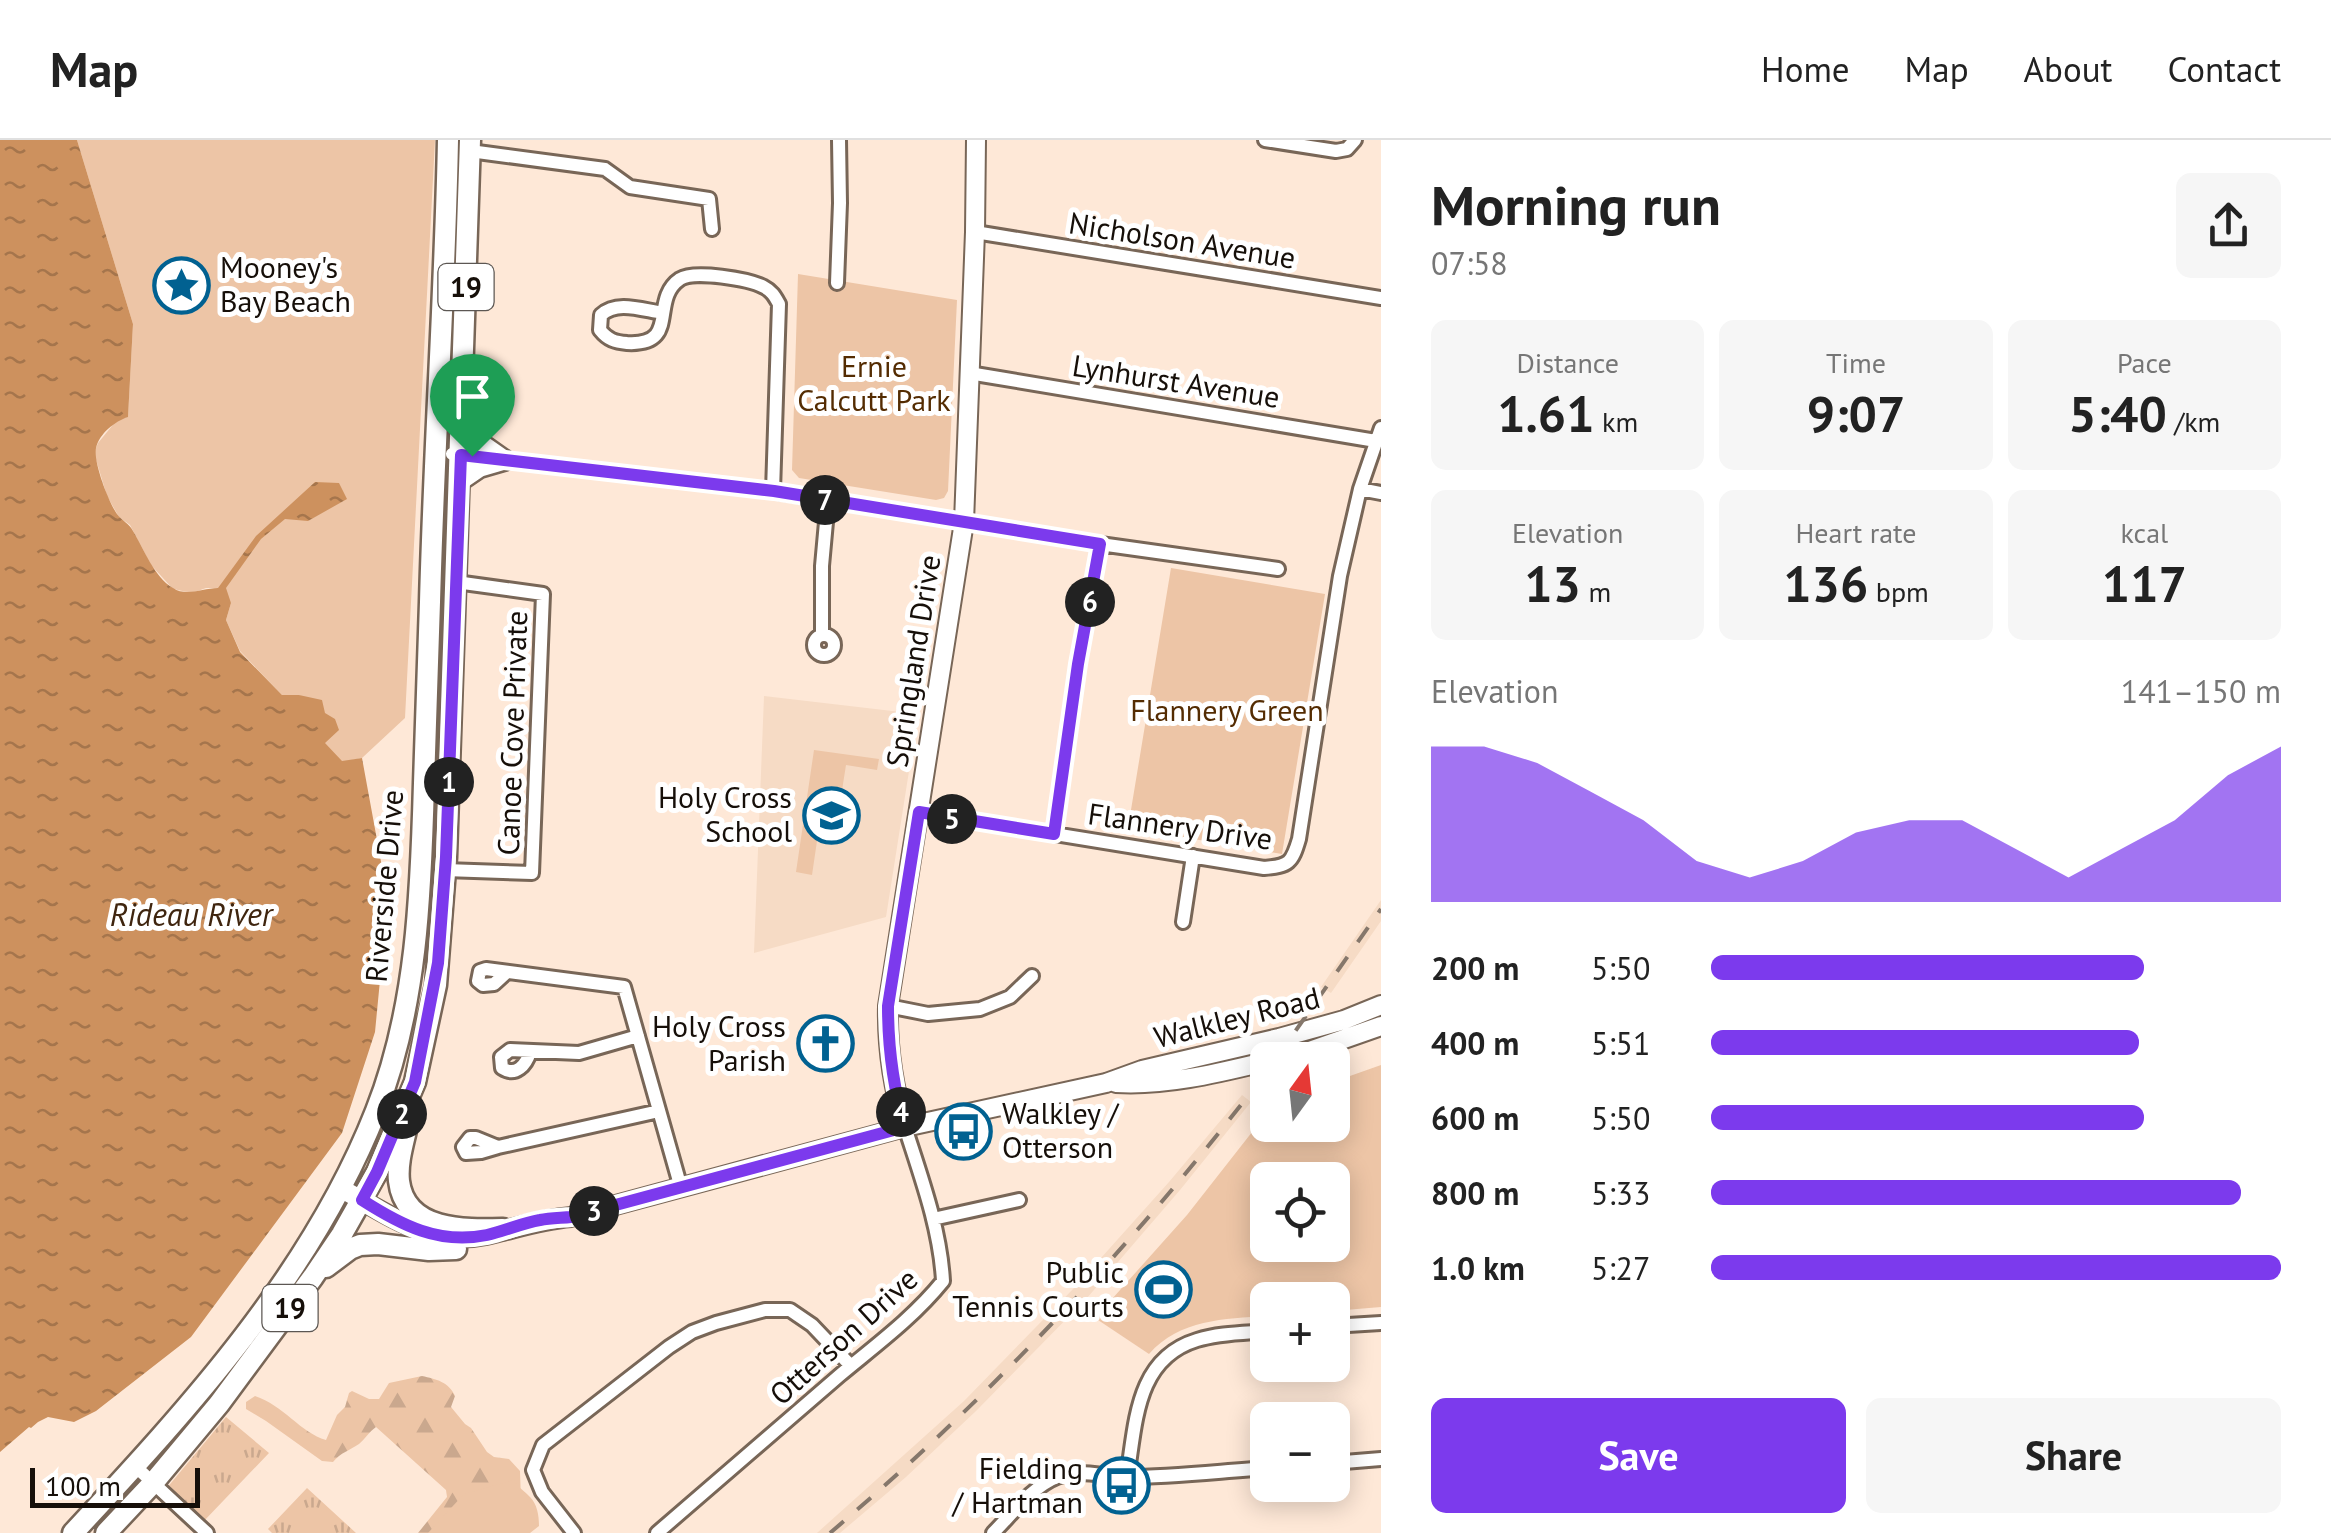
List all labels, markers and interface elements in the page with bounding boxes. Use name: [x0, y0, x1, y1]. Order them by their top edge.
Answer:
text: Map: [50, 38, 138, 100]
text: Home: [1761, 46, 1850, 92]
text: Map: [1905, 46, 1969, 92]
text: About: [2024, 46, 2112, 92]
text: Contact: [2167, 46, 2281, 92]
text: Morning run: [1431, 169, 1721, 240]
button: share: [2176, 173, 2281, 278]
street label: Nicholson Avenue: [1066, 202, 1298, 277]
text: 07:58: [1431, 242, 1508, 284]
place label: Mooney's Bay Beach: [220, 247, 351, 320]
place icon: Mooney's Bay Beach: [151, 255, 211, 315]
road number: 19: [438, 264, 494, 310]
text: Distance: [1516, 344, 1619, 381]
text: Time: [1826, 344, 1886, 381]
text: Pace: [2117, 344, 2172, 381]
street label: Lynhurst Avenue: [1070, 345, 1283, 416]
park label: Ernie Calcutt Park: [797, 346, 951, 419]
pin: [430, 354, 515, 457]
icon: arrive: [445, 369, 500, 424]
text: 1.61: [1497, 381, 1595, 446]
text: 9:07: [1807, 381, 1905, 446]
text: 5:40: [2068, 381, 2167, 446]
text: km: [1595, 403, 1638, 440]
text: /km: [2167, 403, 2220, 440]
pin: 7: [800, 475, 850, 525]
text: 7: [817, 481, 833, 518]
text: Elevation: [1512, 514, 1623, 551]
text: Heart rate: [1795, 514, 1917, 551]
text: kcal: [2120, 514, 2168, 551]
text: 13: [1524, 551, 1581, 616]
text: 136: [1783, 551, 1868, 616]
text: 117: [2102, 551, 2187, 616]
street label: Springland Drive: [876, 552, 949, 770]
text: m: [1581, 573, 1611, 610]
text: bpm: [1868, 573, 1929, 610]
pin: 6: [1065, 577, 1115, 627]
text: 6: [1082, 583, 1098, 620]
street label: Canoe Cove Private: [488, 610, 535, 856]
text: Elevation: [1431, 670, 1558, 712]
text: 141–150 m: [2121, 670, 2281, 712]
park label: Flannery Green: [1130, 690, 1324, 729]
pin: 1: [424, 757, 474, 807]
text: 1: [441, 763, 457, 800]
place label: Holy Cross School: [658, 777, 792, 850]
school or university icon: Holy Cross School: [801, 785, 861, 845]
street label: Riverside Drive: [356, 788, 411, 984]
street label: Flannery Drive: [1086, 793, 1275, 858]
pin: 5: [927, 794, 977, 844]
text: 5: [944, 800, 960, 837]
water label: Rideau River: [110, 893, 275, 935]
text: 200 m: [1431, 947, 1519, 989]
text: 5:50: [1591, 947, 1650, 989]
street label: Walkley Road: [1150, 977, 1324, 1056]
place label: Holy Cross Parish: [652, 1006, 786, 1079]
church icon: Holy Cross Parish: [795, 1014, 855, 1074]
text: 400 m: [1431, 1022, 1519, 1064]
text: 5:51: [1591, 1022, 1650, 1064]
north arrow: [1250, 1042, 1350, 1142]
map controls: [1250, 1042, 1350, 1502]
pin: 4: [876, 1087, 926, 1137]
pin: 2: [377, 1089, 427, 1139]
text: 4: [893, 1093, 909, 1130]
place label: Walkley / Otterson: [1002, 1093, 1120, 1166]
text: 2: [394, 1095, 410, 1132]
text: 600 m: [1431, 1097, 1519, 1139]
text: 5:50: [1591, 1097, 1650, 1139]
bus stop icon: Walkley / Otterson: [933, 1101, 993, 1161]
button: locate: [1250, 1162, 1350, 1262]
text: 800 m: [1431, 1172, 1519, 1214]
text: 5:33: [1591, 1172, 1650, 1214]
pin: 3: [569, 1186, 619, 1236]
text: 3: [586, 1192, 602, 1229]
text: 1.0 km: [1431, 1247, 1525, 1289]
text: 5:27: [1591, 1247, 1650, 1289]
place label: Public Tennis Courts: [952, 1252, 1124, 1325]
street label: Otterson Drive: [761, 1259, 925, 1413]
sports icon: Public Tennis Courts: [1133, 1260, 1193, 1320]
button: +: [1250, 1282, 1350, 1382]
road number: 19: [262, 1285, 318, 1331]
button: Save: [1431, 1398, 1846, 1513]
button: Share: [1866, 1398, 2281, 1513]
button: −: [1250, 1402, 1350, 1502]
place label: Fielding / Hartman: [950, 1448, 1083, 1521]
bus stop icon: Fielding / Hartman: [1092, 1456, 1152, 1516]
scale bar: [30, 1463, 200, 1508]
text: 100 m: [45, 1467, 121, 1504]

